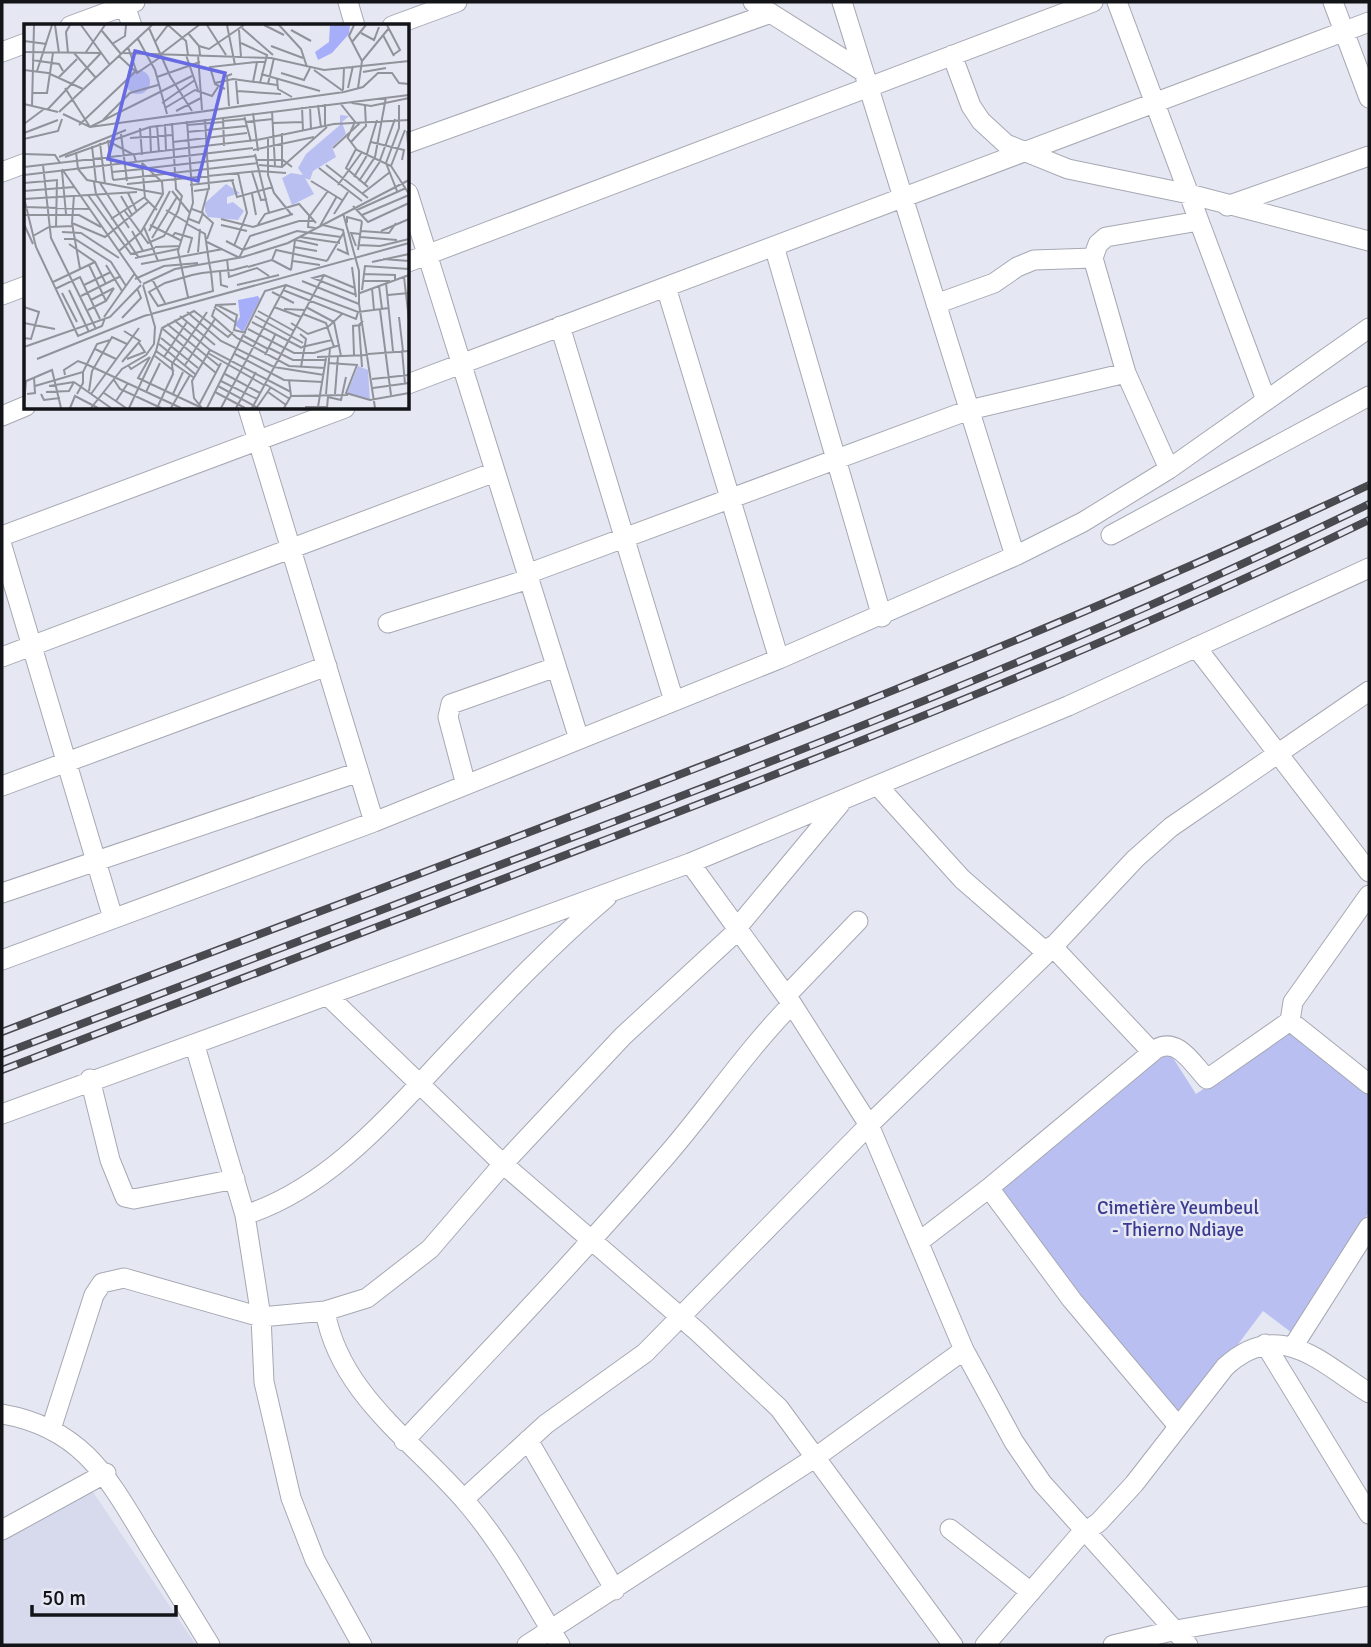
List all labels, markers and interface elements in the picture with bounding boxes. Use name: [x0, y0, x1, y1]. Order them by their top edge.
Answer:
inset map: [24, 24, 410, 410]
park label: Cimetière Yeumbeul - Thierno Ndiaye: [1097, 1196, 1259, 1242]
scale bar: [32, 1574, 175, 1618]
text: 50 m: [42, 1585, 86, 1611]

